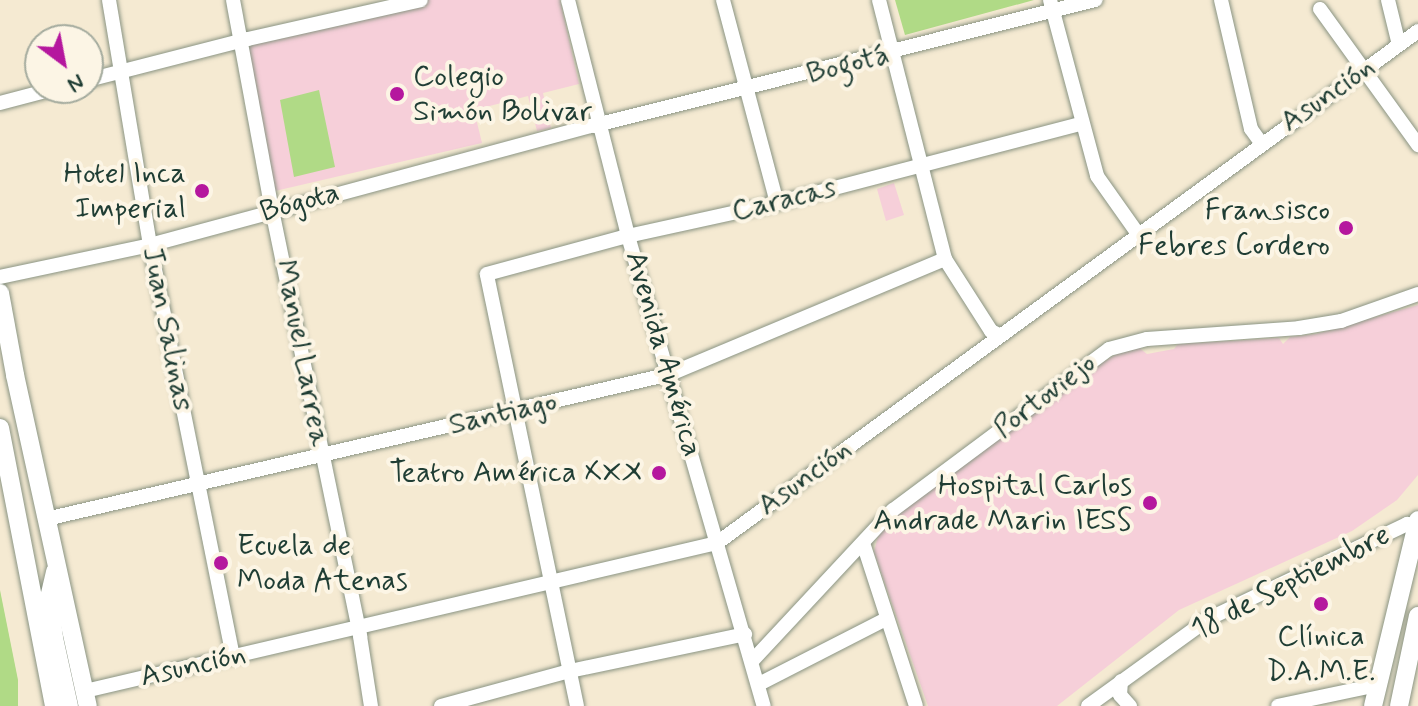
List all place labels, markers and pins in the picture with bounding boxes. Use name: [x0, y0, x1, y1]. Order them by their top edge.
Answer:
place label: Colegio Simón Bolivar: [413, 59, 592, 130]
marker: Colegio Simón Bolivar: [388, 85, 406, 103]
place label: Hotel Inca Imperial: [57, 156, 186, 226]
marker: Hotel Inca Imperial: [193, 182, 211, 200]
place label: Fransisco Febres Cordero: [1134, 193, 1330, 264]
marker: Fransisco Febres Cordero: [1337, 219, 1355, 237]
place label: Teatro América XXX: [389, 455, 643, 491]
marker: Teatro América XXX: [650, 464, 668, 482]
place label: Hospital Carlos Andrade Marin IESS: [857, 468, 1132, 538]
marker: Hospital Carlos Andrade Marin IESS: [1139, 492, 1161, 514]
place label: Ecuela de Moda Atenas: [237, 528, 411, 598]
marker: Ecuela de Moda Atenas: [212, 554, 230, 572]
marker: Clínica D.A.M.E.: [1310, 593, 1332, 615]
place label: Clínica D.A.M.E.: [1266, 619, 1376, 690]

